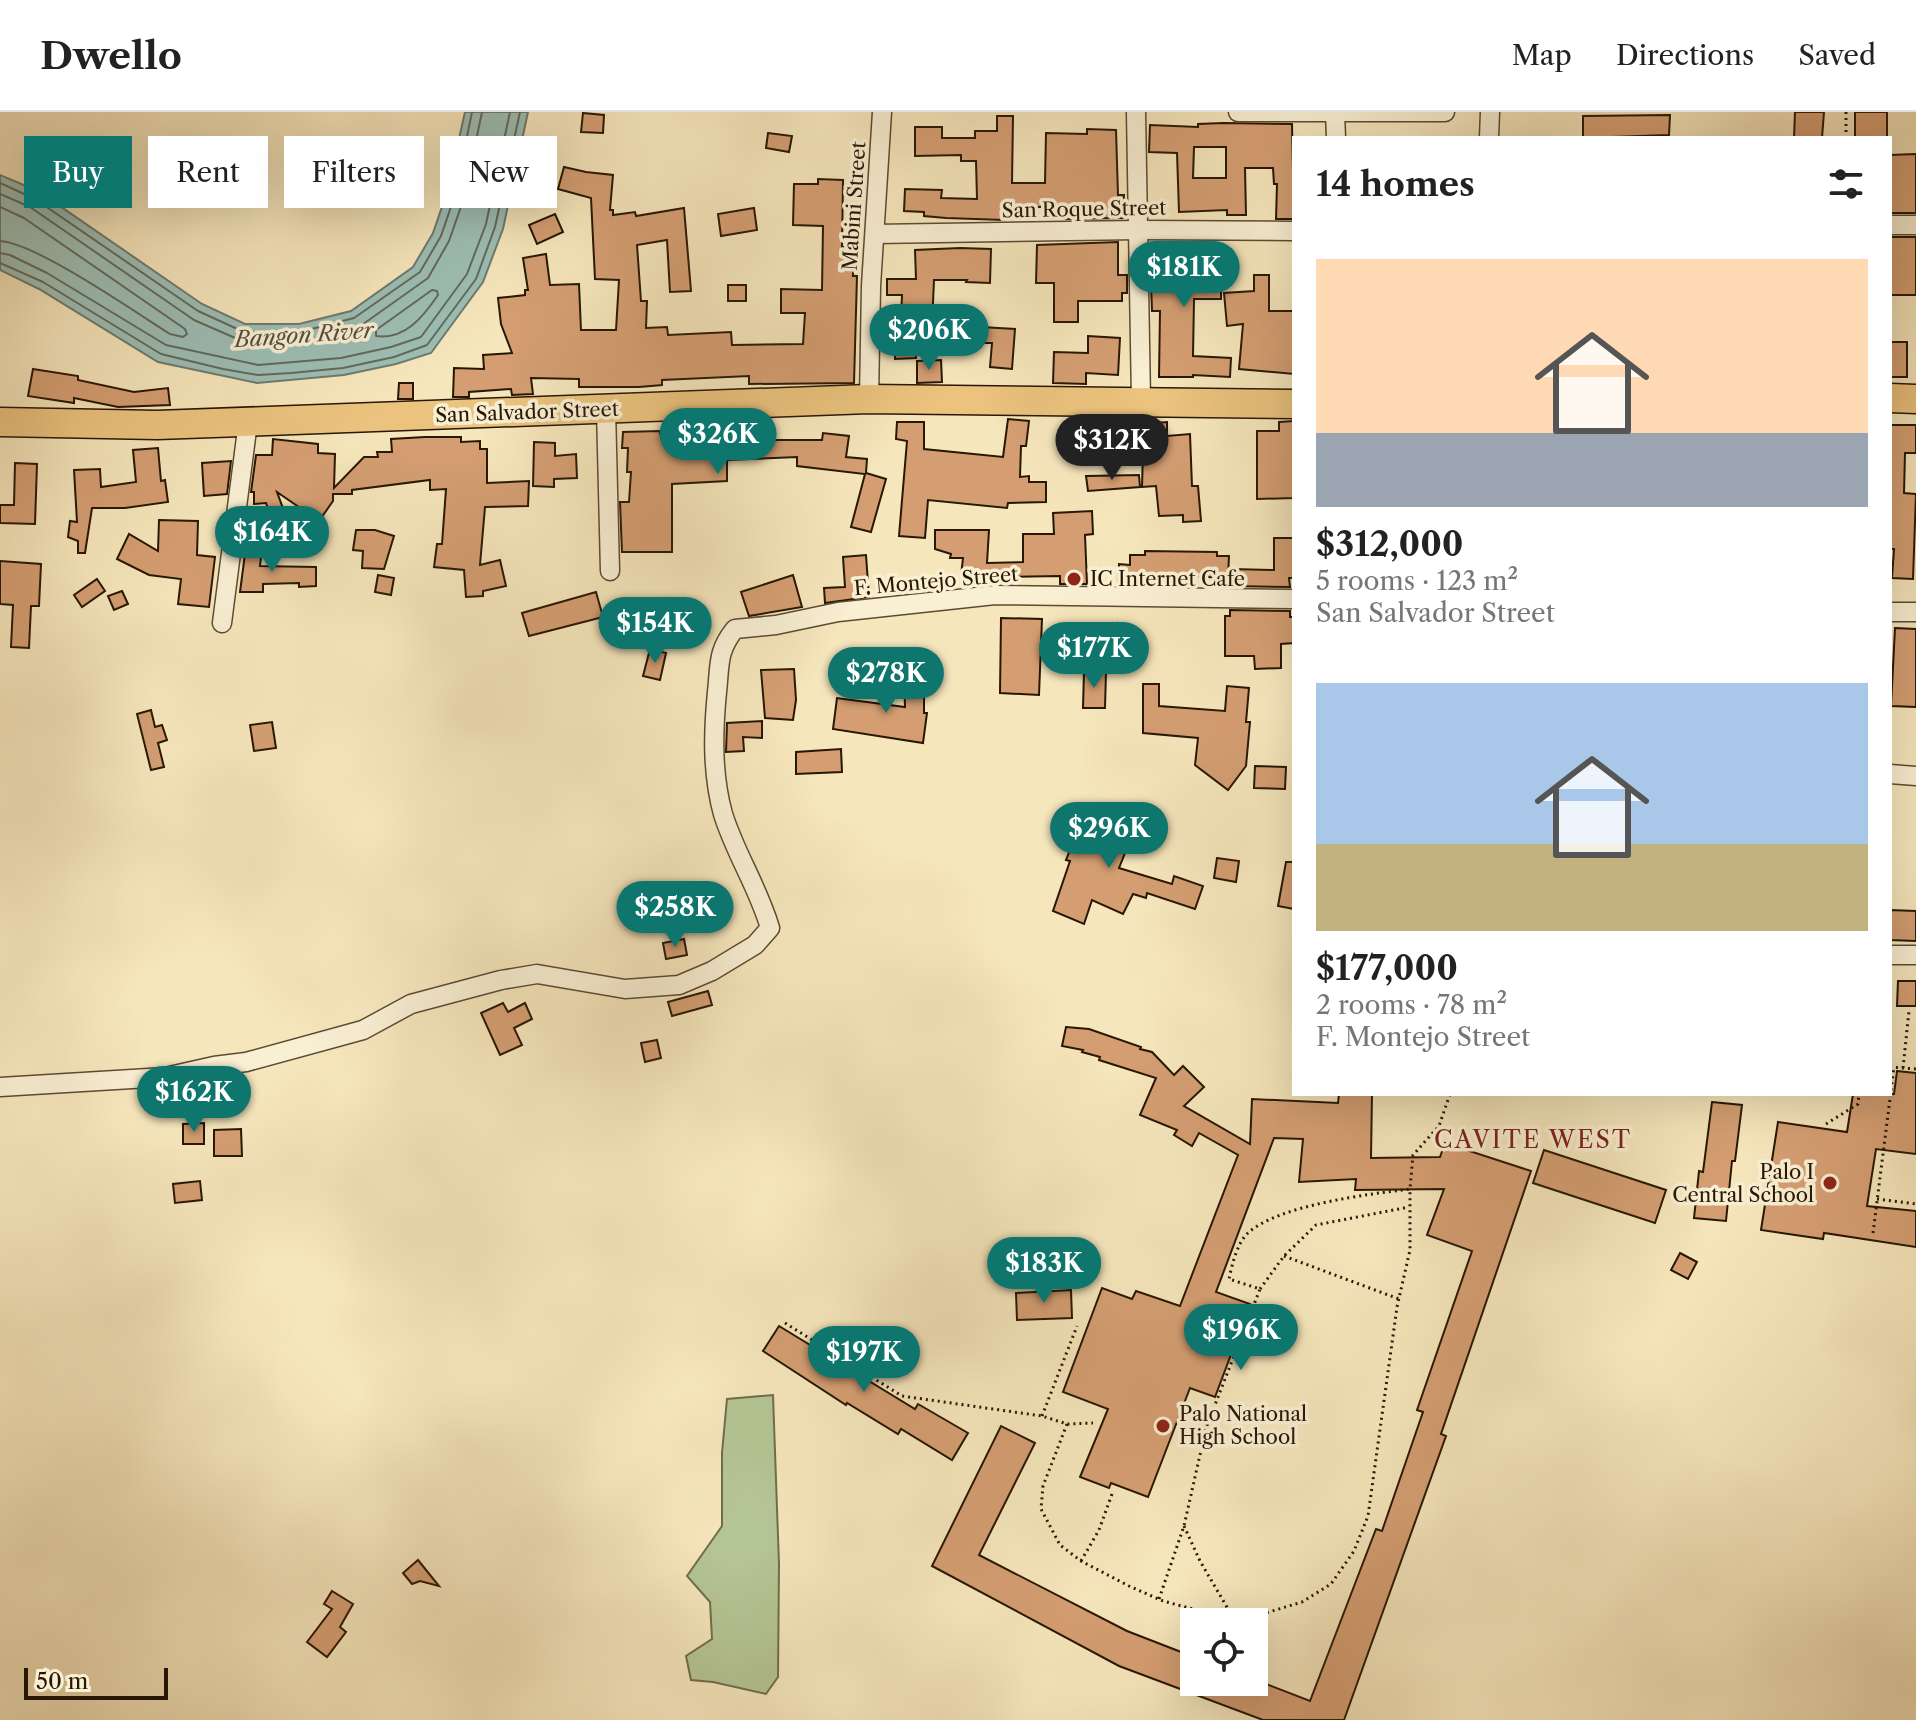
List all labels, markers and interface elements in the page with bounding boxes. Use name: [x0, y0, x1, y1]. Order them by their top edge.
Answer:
text: Dwello: [40, 32, 182, 79]
text: Map: [1512, 38, 1572, 72]
text: Directions: [1616, 38, 1754, 72]
text: Saved: [1798, 38, 1876, 72]
chip: Buy: [24, 136, 132, 208]
chip: Rent: [148, 136, 268, 208]
chip: Filters: [284, 136, 424, 208]
chip: New: [440, 136, 557, 208]
street label: Mabini Street: [838, 141, 870, 271]
icon: filters: [1824, 162, 1868, 206]
text: 14 homes: [1316, 163, 1475, 205]
street label: San Roque Street: [1001, 196, 1167, 222]
pin: $181K: [1128, 241, 1240, 309]
text: $181K: [1147, 251, 1221, 283]
pin: $206K: [873, 304, 985, 372]
icon: home: [1520, 311, 1664, 455]
text: $206K: [888, 314, 970, 346]
water label: Bangon River: [231, 317, 376, 353]
street label: San Salvador Street: [435, 397, 619, 427]
pin: $326K: [662, 408, 774, 476]
pin: $312K: [1056, 414, 1168, 482]
text: $326K: [678, 418, 758, 450]
text: $312K: [1073, 424, 1151, 456]
pin: $164K: [216, 506, 328, 574]
text: $164K: [233, 516, 311, 548]
text: $312,000: [1316, 523, 1464, 565]
street label: F. Montejo Street: [853, 562, 1019, 600]
text: 5 rooms · 123 m²: [1316, 565, 1518, 597]
place label: IC Internet Cafe: [1090, 567, 1245, 591]
marker: IC Internet Cafe: [1065, 570, 1083, 588]
pin: $154K: [599, 597, 711, 665]
text: San Salvador Street: [1316, 597, 1555, 629]
text: $154K: [617, 607, 693, 639]
pin: $177K: [1038, 622, 1150, 690]
text: $177K: [1057, 632, 1131, 664]
pin: $278K: [830, 647, 942, 715]
text: $278K: [846, 657, 926, 689]
icon: home: [1520, 735, 1664, 879]
pin: $296K: [1053, 802, 1165, 870]
text: $296K: [1068, 812, 1150, 844]
pin: $258K: [619, 881, 731, 949]
text: $258K: [634, 891, 716, 923]
text: $177,000: [1316, 947, 1458, 989]
text: 2 rooms · 78 m²: [1316, 989, 1507, 1021]
text: F. Montejo Street: [1316, 1021, 1530, 1053]
pin: $162K: [138, 1066, 250, 1134]
text: $162K: [155, 1076, 233, 1108]
district label: CAVITE WEST: [1434, 1125, 1632, 1154]
place label: Palo I Central School: [1672, 1160, 1814, 1207]
marker: Palo I Central School: [1821, 1174, 1839, 1192]
pin: $183K: [988, 1237, 1100, 1305]
text: $183K: [1005, 1247, 1083, 1279]
pin: $196K: [1185, 1304, 1297, 1372]
text: $196K: [1202, 1314, 1280, 1346]
pin: $197K: [808, 1326, 920, 1394]
text: $197K: [826, 1336, 902, 1368]
place label: Palo National High School: [1179, 1402, 1307, 1449]
marker: Palo National High School: [1154, 1417, 1172, 1435]
map controls: [1180, 1608, 1268, 1696]
button: locate: [1180, 1608, 1268, 1696]
scale bar: [24, 1664, 168, 1700]
text: 50 m: [36, 1668, 88, 1695]

